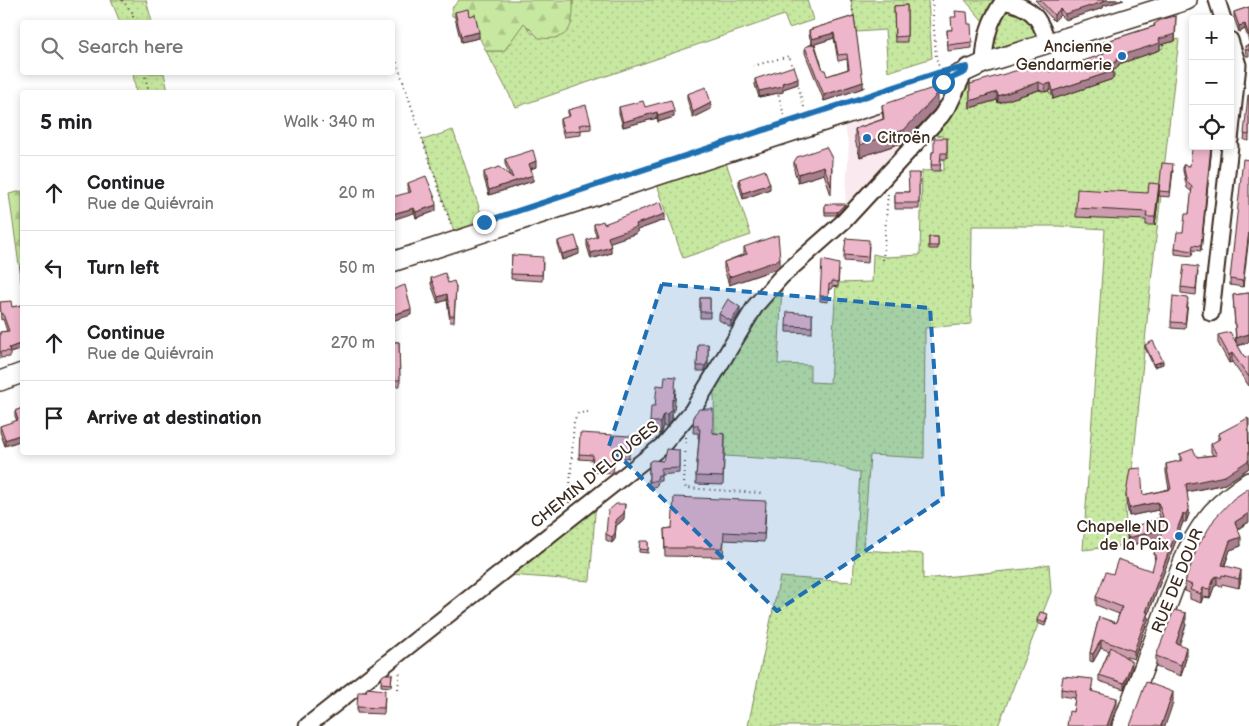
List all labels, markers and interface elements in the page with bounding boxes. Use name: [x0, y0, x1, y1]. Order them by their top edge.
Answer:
map controls: [1189, 15, 1234, 150]
button: +: [1189, 15, 1234, 60]
search box: [20, 20, 395, 75]
icon: search: [38, 34, 66, 62]
text: Search here: [78, 36, 183, 59]
place label: Ancienne Gendarmerie: [1016, 38, 1113, 75]
marker: Ancienne Gendarmerie: [1116, 50, 1128, 62]
button: −: [1189, 60, 1234, 105]
route start: [932, 71, 955, 94]
button: locate: [1189, 105, 1234, 150]
text: 5 min: [40, 110, 93, 135]
text: Walk · 340 m: [284, 113, 375, 132]
place label: Citroën: [877, 129, 930, 148]
marker: Citroën: [861, 132, 873, 144]
text: Continue: [87, 172, 165, 195]
icon: ahead: [40, 179, 68, 207]
text: 20 m: [339, 184, 375, 203]
text: Rue de Quiévrain: [87, 195, 214, 214]
route end: [473, 211, 496, 234]
icon: left: [40, 254, 68, 282]
text: Turn left: [87, 257, 159, 280]
text: 50 m: [339, 259, 375, 278]
text: Continue: [87, 322, 165, 345]
icon: ahead: [40, 329, 68, 357]
text: 270 m: [331, 334, 375, 353]
text: Rue de Quiévrain: [87, 345, 214, 364]
icon: arrive: [40, 404, 68, 432]
text: Arrive at destination: [87, 407, 262, 430]
street label: CHEMIN D'ELOUGES: [527, 417, 663, 533]
place label: Chapelle ND de la Paix: [1076, 518, 1170, 555]
street label: RUE DE DOUR: [1148, 526, 1208, 636]
marker: Chapelle ND de la Paix: [1173, 530, 1185, 542]

